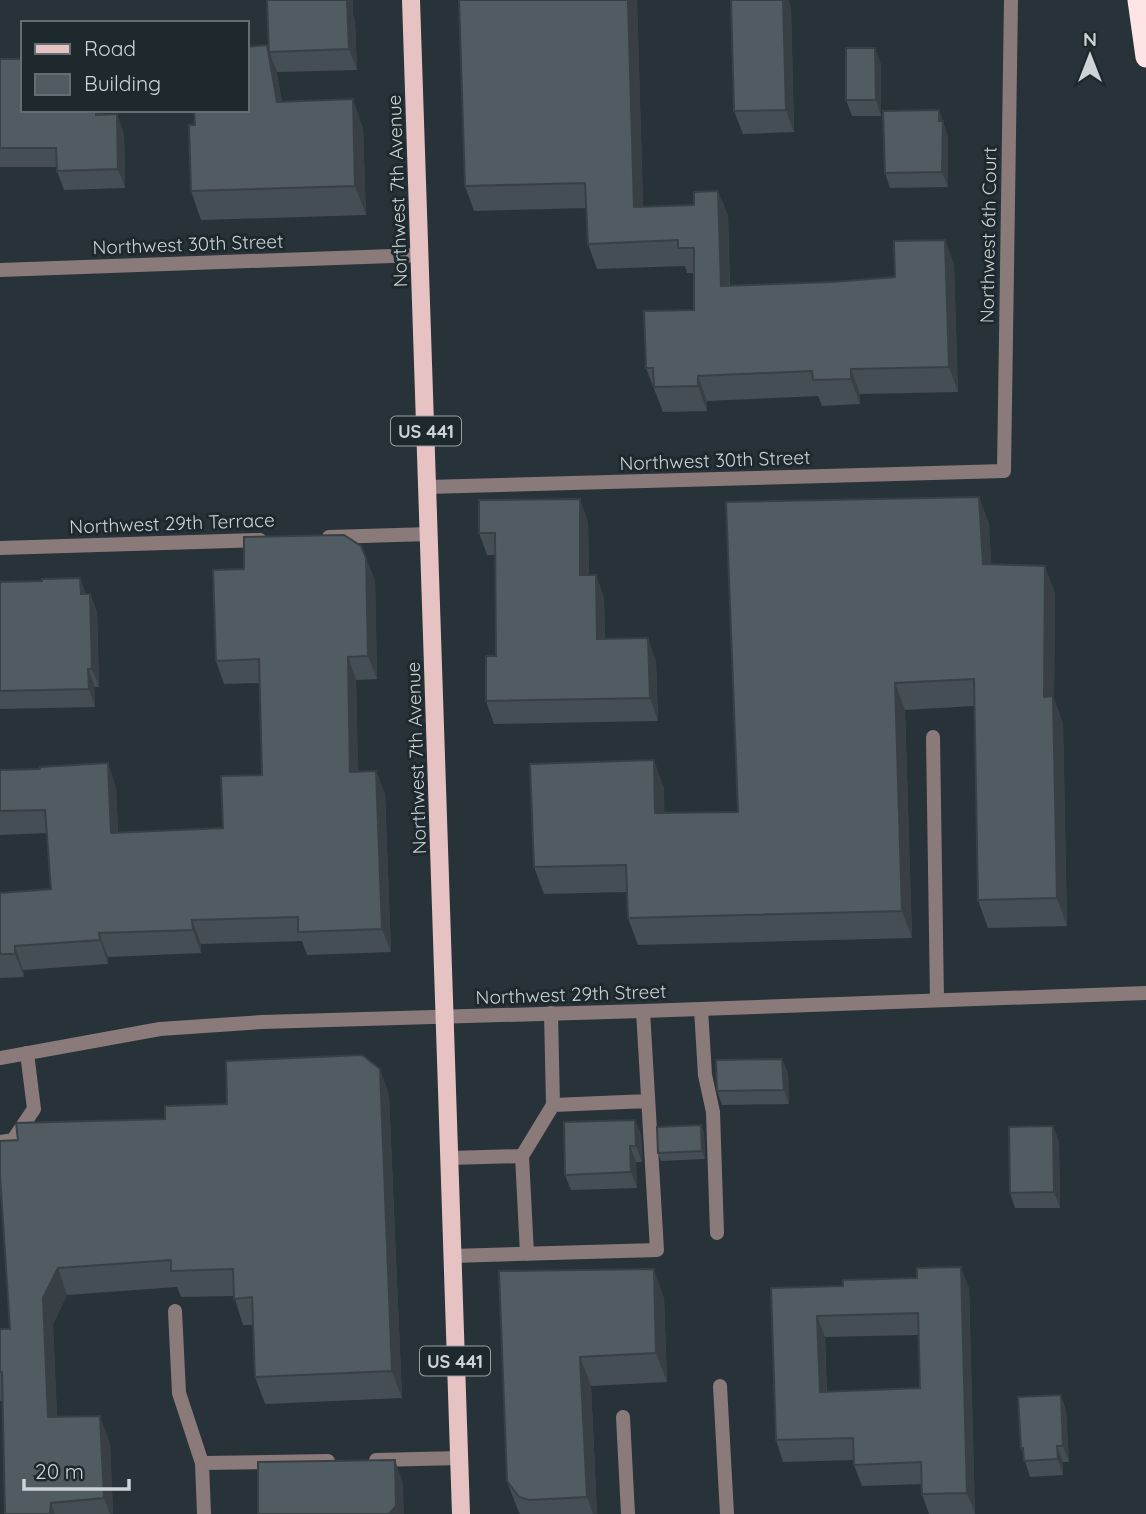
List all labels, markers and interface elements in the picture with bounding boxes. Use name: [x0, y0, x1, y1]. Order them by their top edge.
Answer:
legend: [21, 21, 248, 112]
north arrow: [1055, 21, 1125, 91]
text: N: [1083, 27, 1097, 51]
text: Road: [84, 35, 136, 61]
text: Building: [84, 70, 161, 96]
street label: Northwest 7th Avenue: [382, 94, 412, 288]
street label: Northwest 6th Court: [974, 147, 1002, 323]
street label: Northwest 30th Street: [92, 229, 284, 259]
road number: US 441: [391, 416, 461, 446]
street label: Northwest 30th Street: [619, 445, 811, 475]
street label: Northwest 29th Terrace: [69, 507, 275, 539]
street label: Northwest 7th Avenue: [401, 661, 431, 855]
street label: Northwest 29th Street: [475, 979, 667, 1009]
road number: US 441: [420, 1346, 490, 1376]
scale bar: [24, 1448, 130, 1492]
text: 20 m: [35, 1458, 84, 1484]

